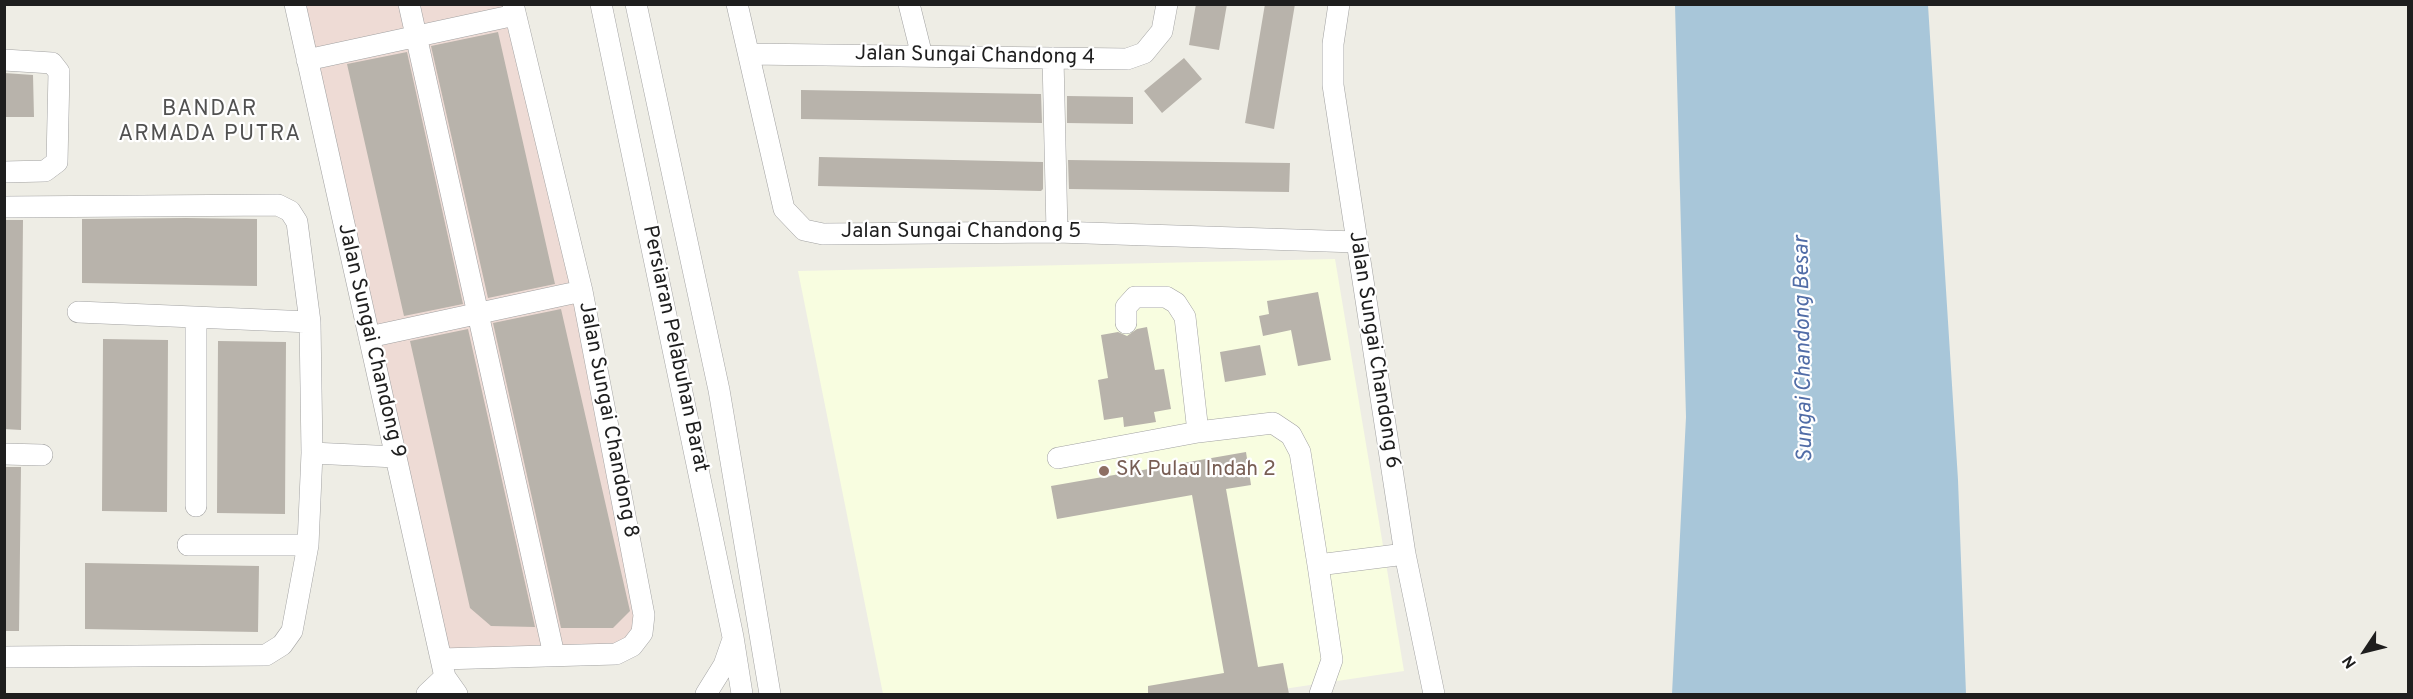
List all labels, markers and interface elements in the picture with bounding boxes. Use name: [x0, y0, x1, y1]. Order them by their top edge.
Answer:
street label: Jalan Sungai Chandong 4: [855, 42, 1095, 72]
district label: BANDAR ARMADA PUTRA: [118, 98, 302, 150]
street label: Jalan Sungai Chandong 5: [841, 220, 1081, 246]
street label: Jalan Sungai Chandong 9: [331, 221, 409, 461]
street label: Persiaran Pelabuhan Barat: [636, 223, 712, 475]
street label: Jalan Sungai Chandong 6: [1342, 230, 1404, 470]
water label: Sungai Chandong Besar: [1790, 236, 1820, 462]
street label: Jalan Sungai Chandong 8: [572, 300, 642, 540]
place label: SK Pulau Indah 2: [1116, 458, 1276, 484]
marker: SK Pulau Indah 2: [1097, 464, 1111, 478]
north arrow: [2335, 621, 2395, 681]
text: N: [2339, 651, 2362, 672]

